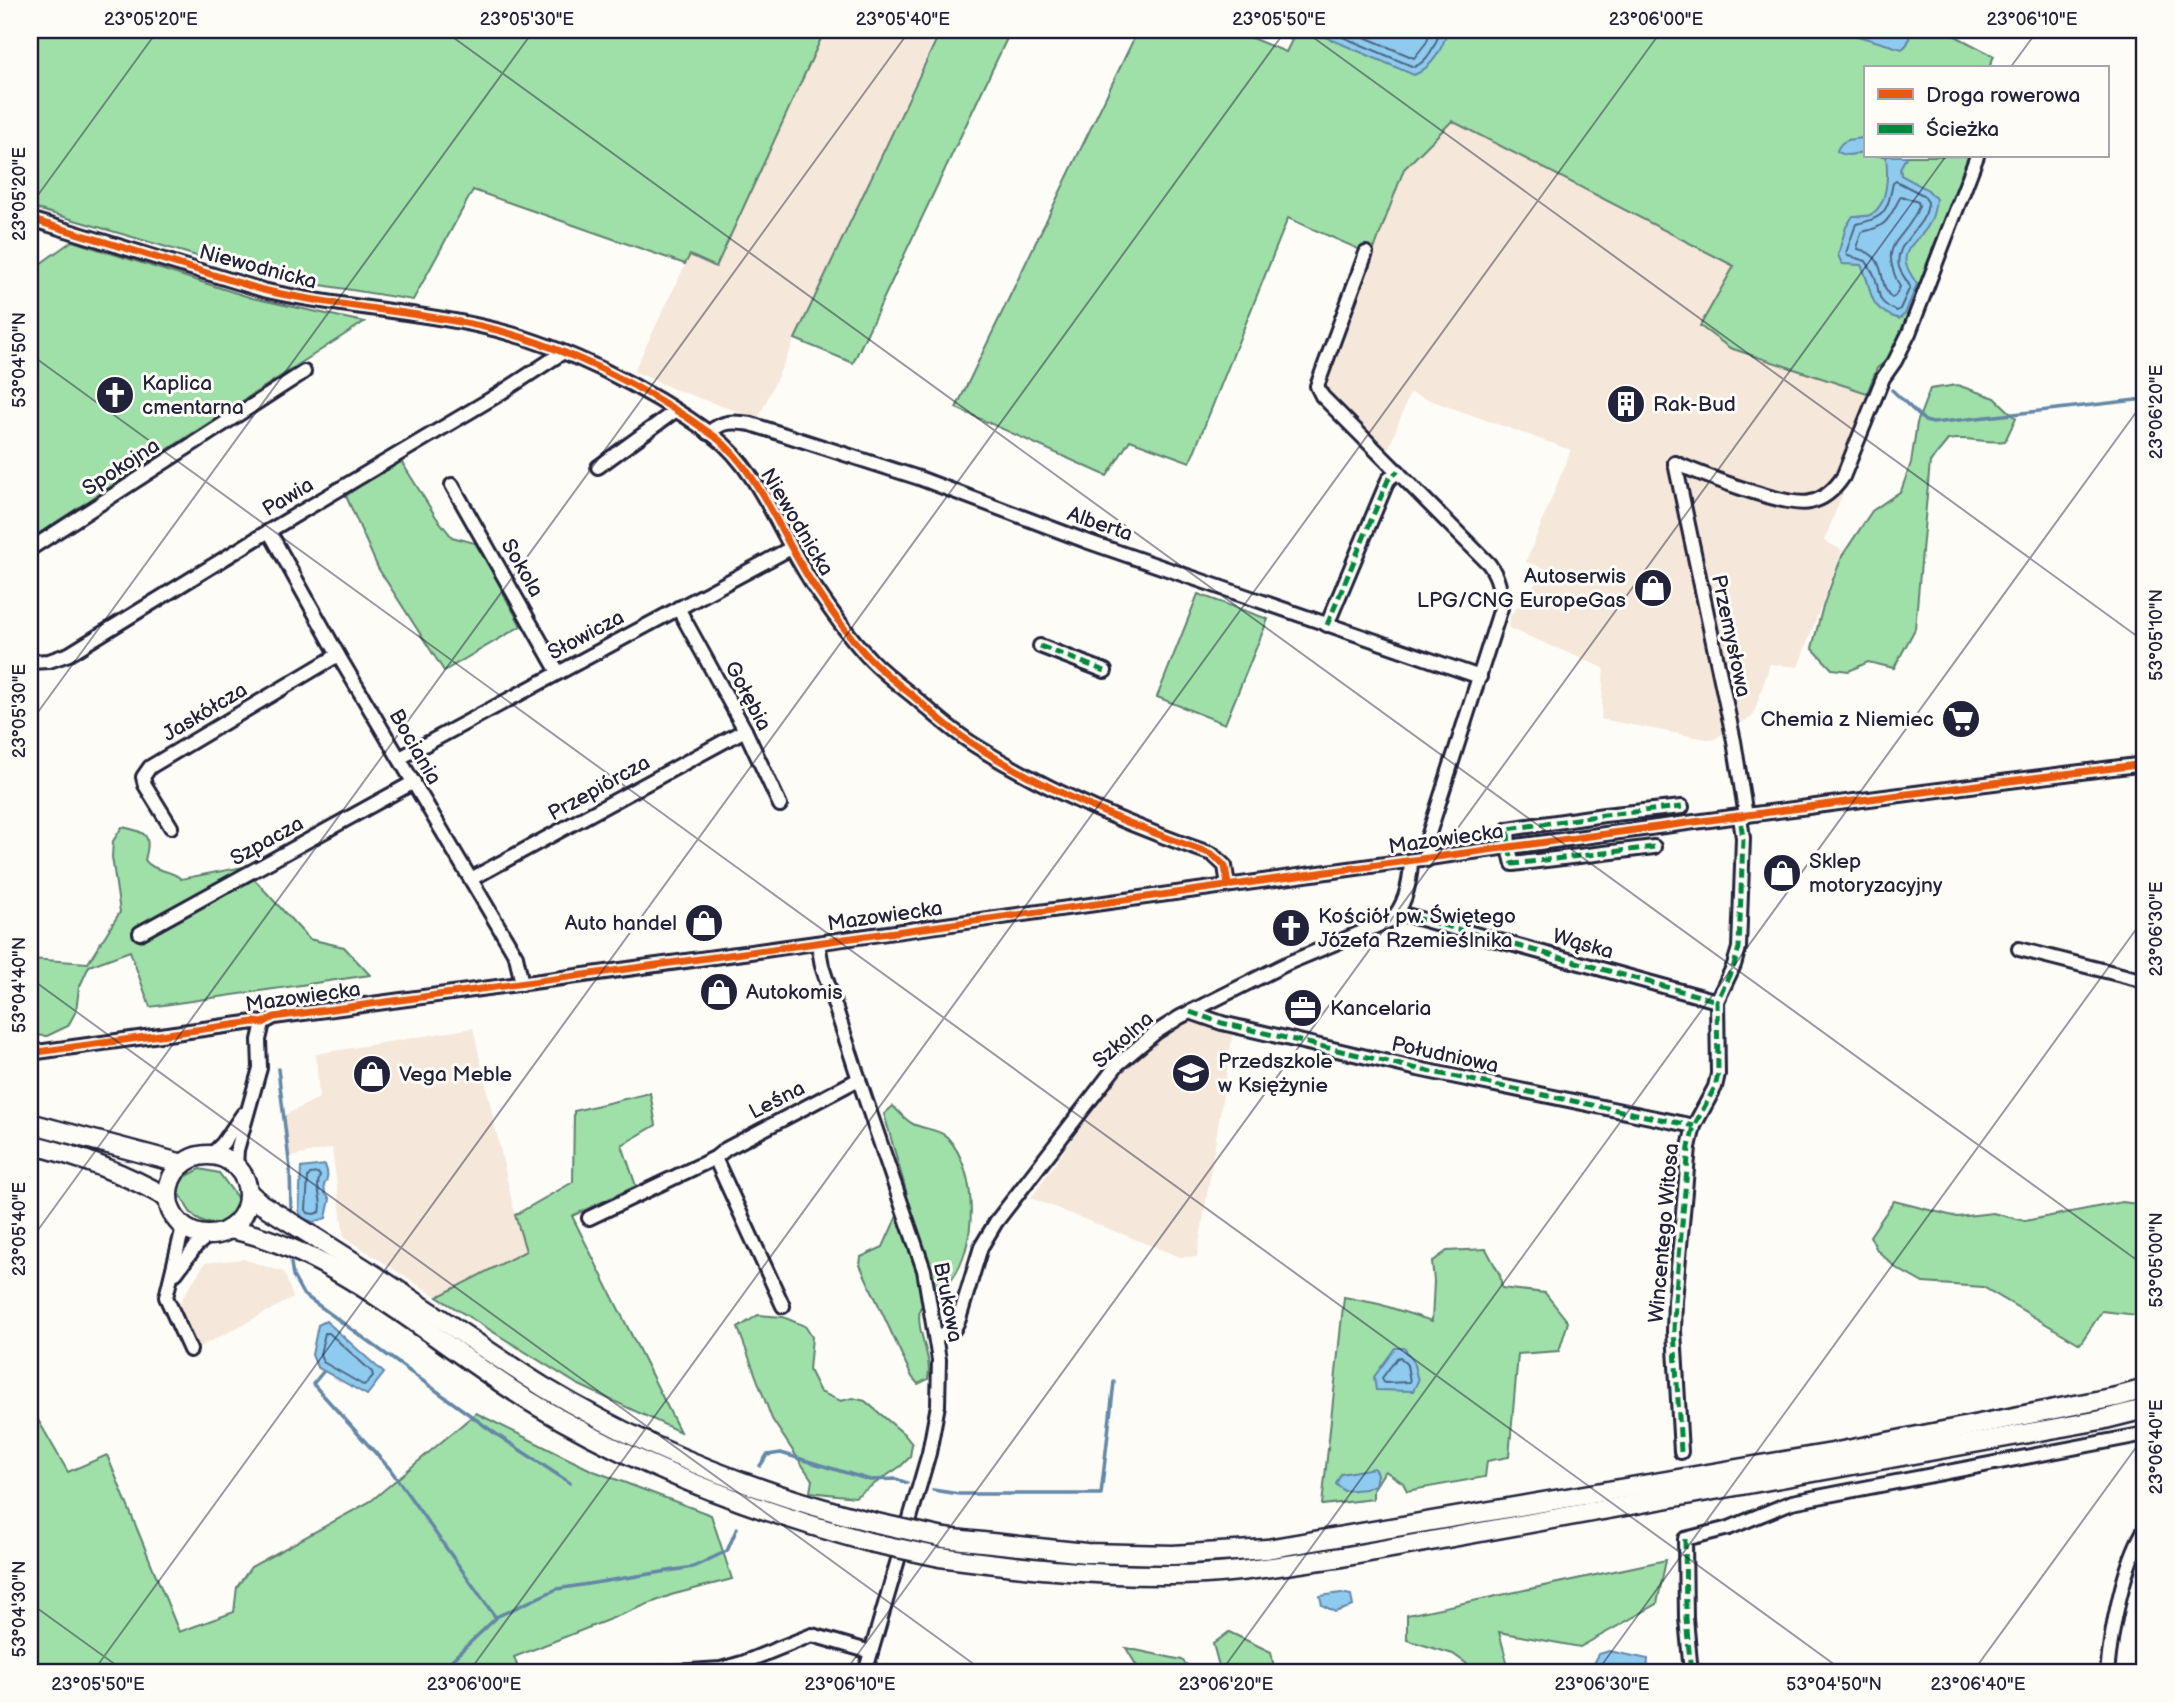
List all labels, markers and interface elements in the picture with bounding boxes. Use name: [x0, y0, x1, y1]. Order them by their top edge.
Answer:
text: 23°05'20"E: [104, 9, 198, 30]
text: 23°05'30"E: [480, 9, 574, 30]
text: 23°05'40"E: [856, 9, 950, 30]
text: 23°05'50"E: [1232, 9, 1326, 30]
text: 23°06'00"E: [1609, 9, 1703, 30]
text: 23°06'10"E: [1986, 9, 2078, 30]
legend: [1864, 66, 2108, 158]
text: Droga rowerowa: [1926, 83, 2080, 108]
text: Ścieżka: [1926, 117, 1999, 142]
text: 23°05'20"E: [9, 147, 30, 241]
street label: Niewodnicka: [196, 239, 320, 295]
text: 53°04'50"N: [9, 312, 30, 408]
text: 23°06'20"E: [2146, 365, 2167, 459]
place label: Kaplica cmentarna: [142, 371, 244, 420]
church icon: Kaplica cmentarna: [94, 374, 136, 416]
building icon: Rak-Bud: [1605, 383, 1647, 425]
place label: Rak-Bud: [1653, 392, 1736, 417]
street label: Spokojna: [78, 433, 164, 501]
street label: Niewodnicka: [755, 464, 839, 580]
street label: Pawia: [258, 472, 318, 522]
street label: Alberta: [1064, 501, 1136, 547]
street label: Sokola: [495, 535, 549, 601]
place label: Autoserwis LPG/CNG EuropeGas: [1417, 564, 1626, 613]
shop icon: Autoserwis LPG/CNG EuropeGas: [1632, 567, 1674, 609]
street label: Przemysłowa: [1706, 573, 1756, 699]
text: 53°05'10"N: [2146, 589, 2167, 681]
street label: Słowicza: [544, 605, 628, 665]
street label: Gołębia: [719, 657, 777, 735]
text: 23°05'30"E: [9, 664, 30, 758]
street label: Jaskółcza: [158, 677, 252, 747]
supermarket icon: Chemia z Niemiec: [1940, 698, 1982, 740]
street label: Bociania: [383, 705, 447, 789]
place label: Chemia z Niemiec: [1760, 707, 1934, 732]
street label: Przepiórcza: [544, 750, 654, 826]
street label: Szpacza: [226, 811, 308, 871]
street label: Mazowiecka: [1387, 819, 1505, 859]
place label: Sklep motoryzacyjny: [1809, 849, 1943, 898]
shop icon: Sklep motoryzacyjny: [1761, 852, 1803, 894]
text: 23°06'30"E: [2146, 881, 2167, 977]
street label: Mazowiecka: [826, 896, 944, 936]
shop icon: Auto handel: [683, 902, 725, 944]
place label: Kościół pw. Świętego Józefa Rzemieślnika: [1318, 904, 1516, 953]
church icon: Kościół pw. Świętego Józefa Rzemieślnika: [1270, 907, 1312, 949]
place label: Auto handel: [565, 911, 677, 936]
street label: Wąska: [1550, 923, 1616, 965]
text: 53°04'40"N: [9, 937, 30, 1033]
shop icon: Autokomis: [698, 971, 740, 1013]
street label: Mazowiecka: [244, 977, 362, 1017]
place label: Autokomis: [746, 980, 843, 1005]
office icon: Kancelaria: [1282, 987, 1324, 1029]
place label: Kancelaria: [1330, 996, 1431, 1021]
street label: Szkolna: [1087, 1006, 1159, 1074]
street label: Południowa: [1389, 1031, 1501, 1079]
place label: Przedszkole w Księżynie: [1218, 1049, 1333, 1098]
school or university icon: Przedszkole w Księżynie: [1170, 1052, 1212, 1094]
shop icon: Vega Meble: [351, 1053, 393, 1095]
place label: Vega Meble: [399, 1062, 512, 1087]
street label: Leśna: [745, 1075, 809, 1125]
street label: Wincentego Witosa: [1644, 1142, 1684, 1324]
text: 23°05'40"E: [9, 1182, 30, 1276]
text: 53°05'00"N: [2146, 1212, 2167, 1308]
street label: Brukowa: [928, 1260, 968, 1344]
text: 23°06'40"E: [2146, 1399, 2167, 1495]
text: 53°04'30"N: [9, 1561, 30, 1657]
text: 23°05'50"E: [51, 1674, 145, 1695]
text: 23°06'00"E: [427, 1674, 521, 1695]
text: 23°06'10"E: [804, 1674, 896, 1695]
text: 23°06'20"E: [1179, 1674, 1273, 1695]
text: 23°06'30"E: [1554, 1674, 1650, 1695]
text: 53°04'50"N: [1786, 1674, 1882, 1695]
text: 23°06'40"E: [1930, 1674, 2026, 1695]

